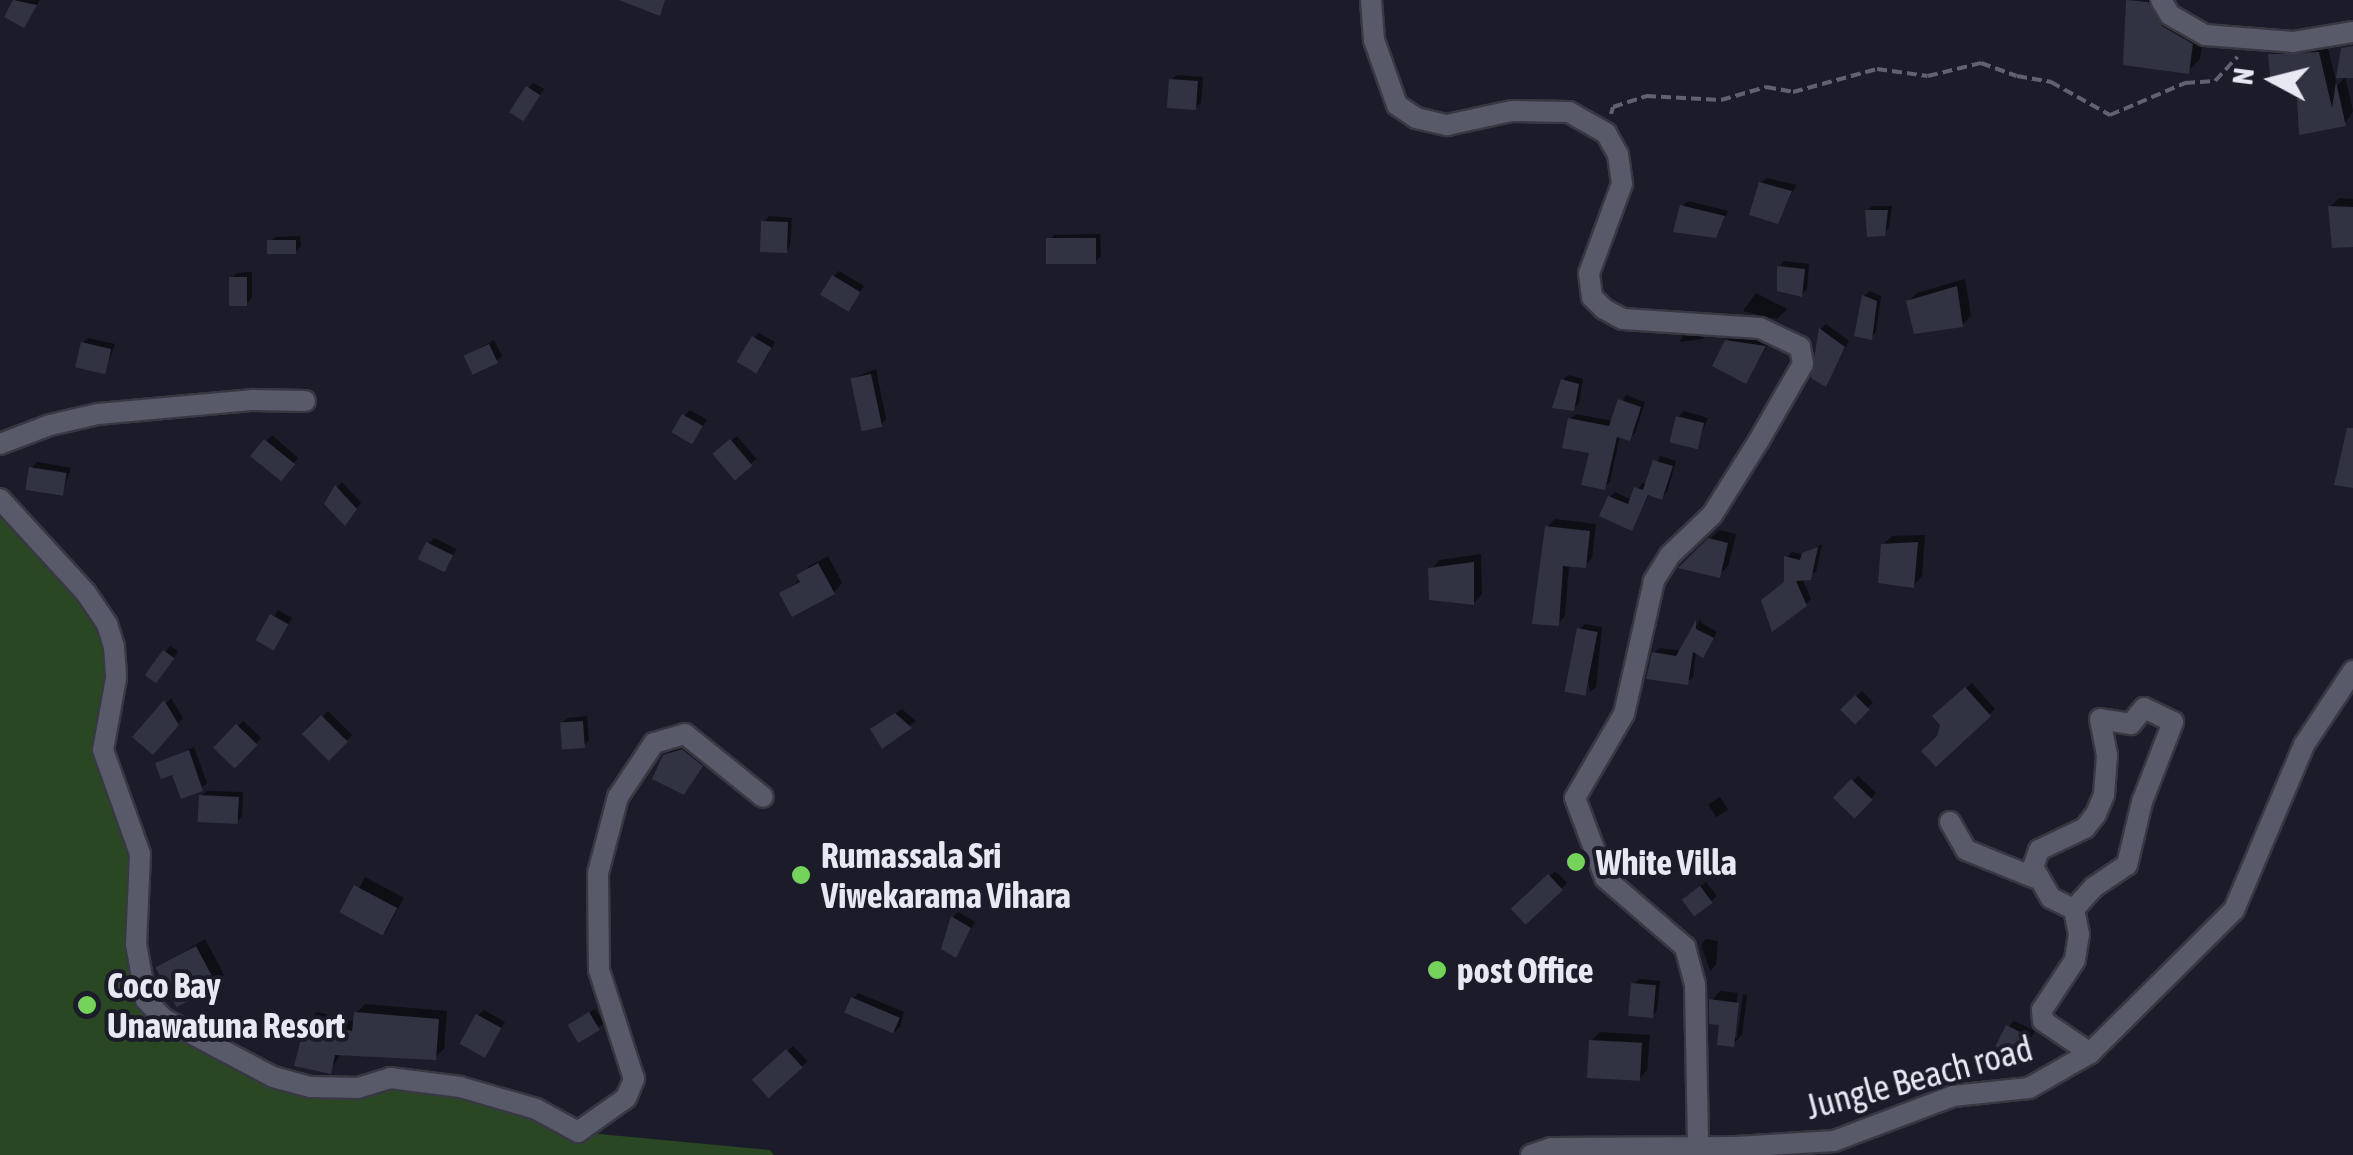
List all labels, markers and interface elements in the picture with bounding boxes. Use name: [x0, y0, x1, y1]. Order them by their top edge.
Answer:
north arrow: [2223, 30, 2323, 130]
text: N: [2226, 66, 2260, 86]
place label: Rumassala Sri Viwekarama Vihara: [821, 834, 1071, 916]
place label: White Villa: [1596, 841, 1737, 883]
marker: White Villa: [1565, 851, 1587, 873]
marker: Rumassala Sri Viwekarama Vihara: [790, 864, 812, 886]
place label: post Office: [1457, 949, 1594, 991]
marker: post Office: [1426, 959, 1448, 981]
place label: Coco Bay Unawatuna Resort: [107, 964, 345, 1046]
marker: Coco Bay Unawatuna Resort: [76, 994, 98, 1016]
street label: Jungle Beach road: [1801, 1027, 2037, 1127]

